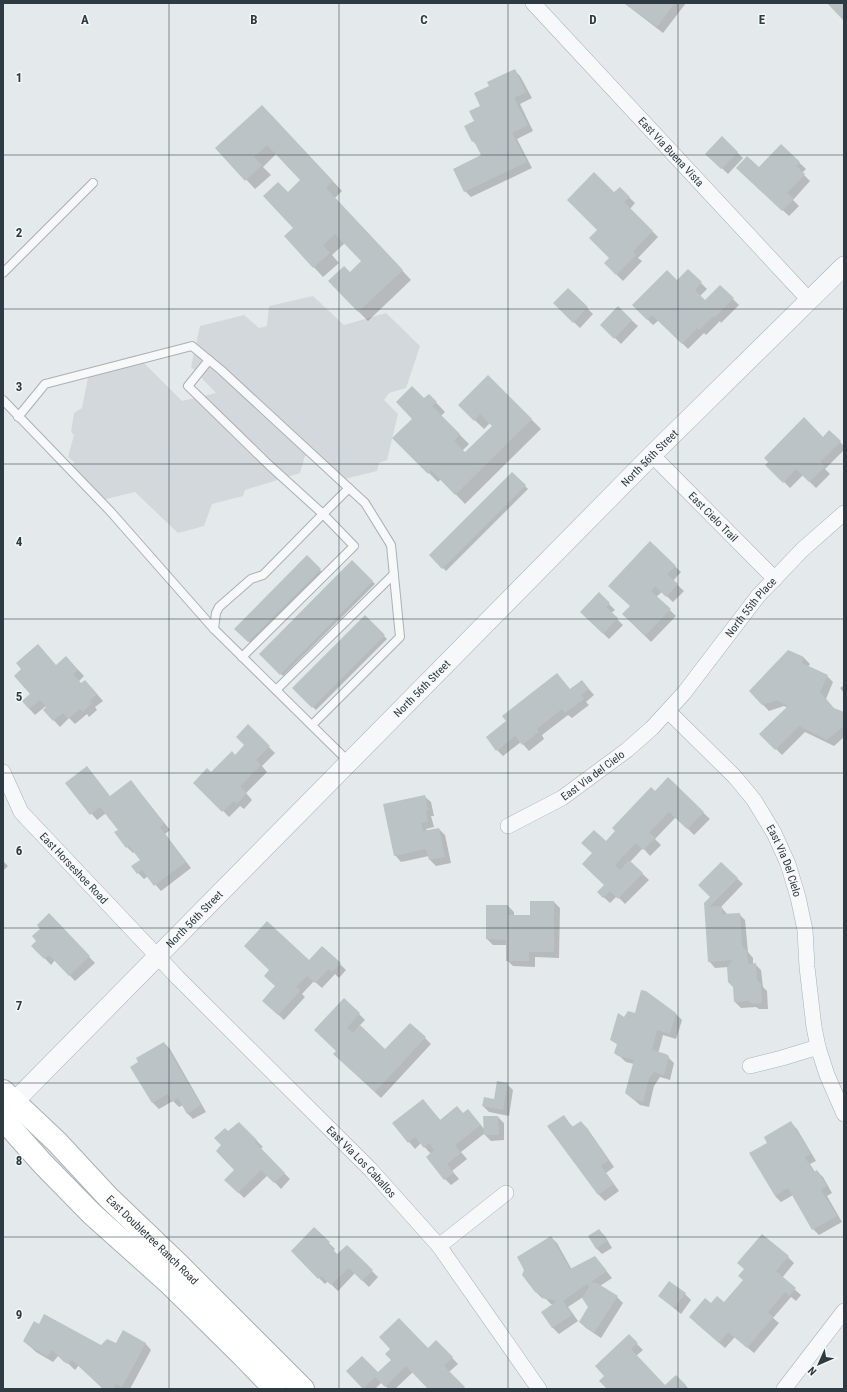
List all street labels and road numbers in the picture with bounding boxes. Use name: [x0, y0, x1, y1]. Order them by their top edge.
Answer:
street label: East Via Buena Vista: [635, 115, 706, 189]
street label: North 56th Street: [619, 427, 681, 489]
street label: East Cielo Trail: [686, 490, 740, 545]
street label: North 55th Place: [723, 575, 779, 640]
street label: North 56th Street: [391, 658, 453, 720]
street label: East Via del Cielo: [559, 748, 628, 803]
street label: East Via Del Cielo: [763, 822, 804, 899]
street label: East Horseshoe Road: [37, 830, 110, 907]
street label: North 56th Street: [164, 888, 226, 951]
street label: East Via Los Caballos: [324, 1124, 398, 1200]
street label: East Doubletree Ranch Road: [103, 1193, 201, 1287]

